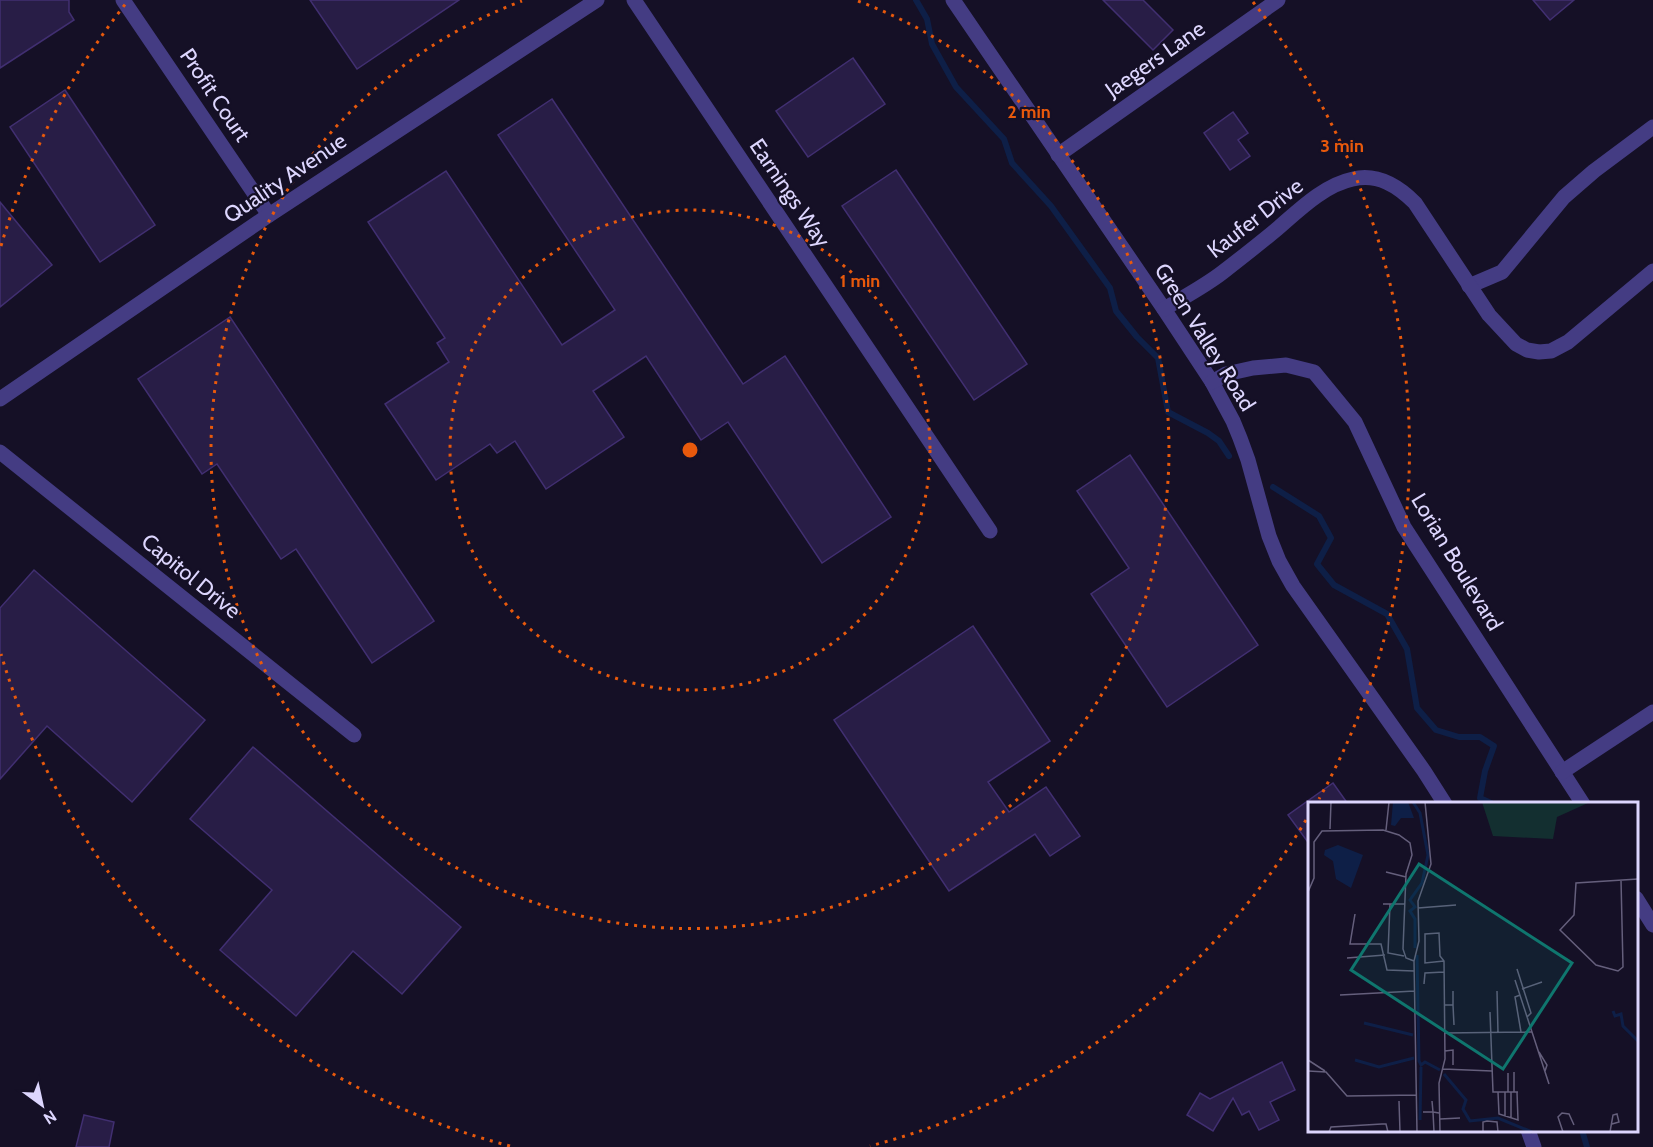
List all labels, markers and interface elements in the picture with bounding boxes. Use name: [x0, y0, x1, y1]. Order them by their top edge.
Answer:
street label: Jaegers Lane: [1099, 15, 1210, 104]
street label: Profit Court: [174, 43, 256, 147]
text: 2 min: [1007, 101, 1051, 123]
street label: Quality Avenue: [219, 127, 351, 229]
street label: Earnings Way: [744, 134, 836, 252]
text: 3 min: [1320, 135, 1364, 157]
street label: Kaufer Drive: [1202, 172, 1308, 264]
street label: Green Valley Road: [1149, 258, 1261, 416]
text: 1 min: [840, 270, 880, 292]
centre of rings: [680, 440, 700, 460]
street label: Lorian Boulevard: [1405, 488, 1509, 636]
street label: Capitol Drive: [136, 528, 246, 624]
inset map: [1308, 802, 1638, 1132]
north arrow: [12, 1075, 72, 1135]
text: N: [40, 1106, 60, 1128]

